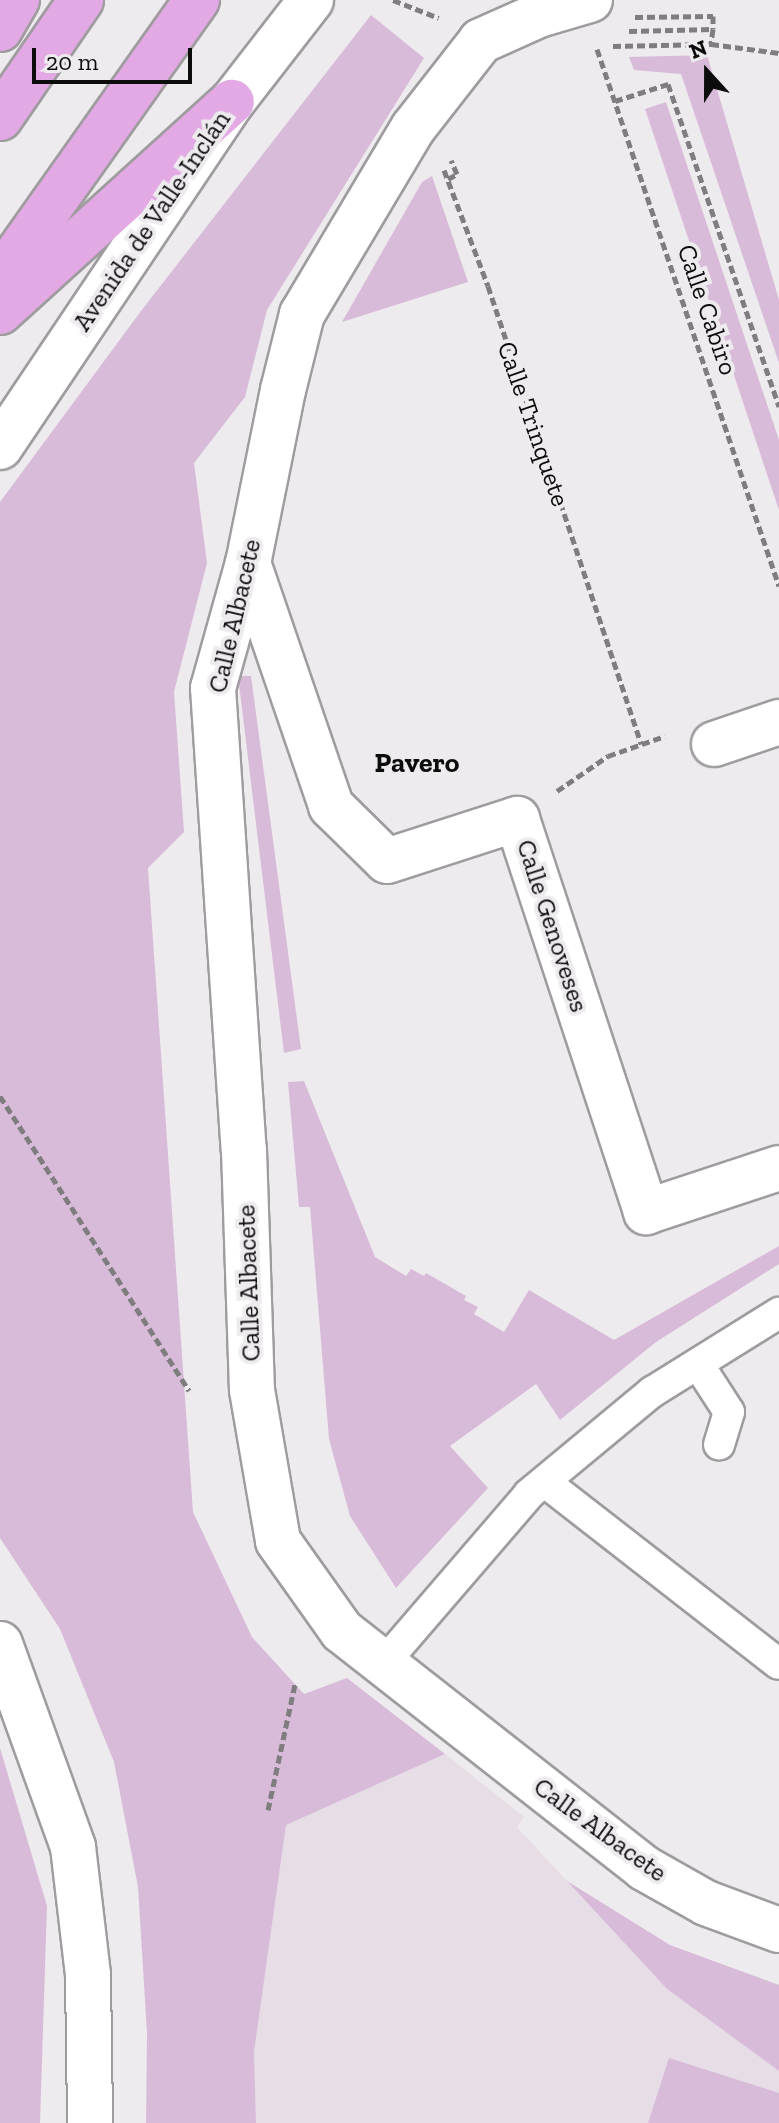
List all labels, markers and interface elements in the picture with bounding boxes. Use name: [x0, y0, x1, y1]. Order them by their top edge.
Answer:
scale bar: [36, 32, 196, 82]
north arrow: [667, 32, 747, 112]
text: N: [686, 34, 711, 65]
text: 20 m: [46, 47, 98, 76]
street label: Avenida de Valle-Inclán: [66, 105, 238, 337]
street label: Calle Cabiro: [670, 241, 744, 379]
street label: Calle Trinquete: [490, 337, 576, 511]
street label: Calle Albacete: [202, 536, 268, 696]
district label: Pavero: [374, 746, 460, 780]
street label: Calle Genoveses: [509, 836, 595, 1016]
street label: Calle Albacete: [231, 1204, 267, 1362]
street label: Calle Albacete: [527, 1771, 673, 1889]

